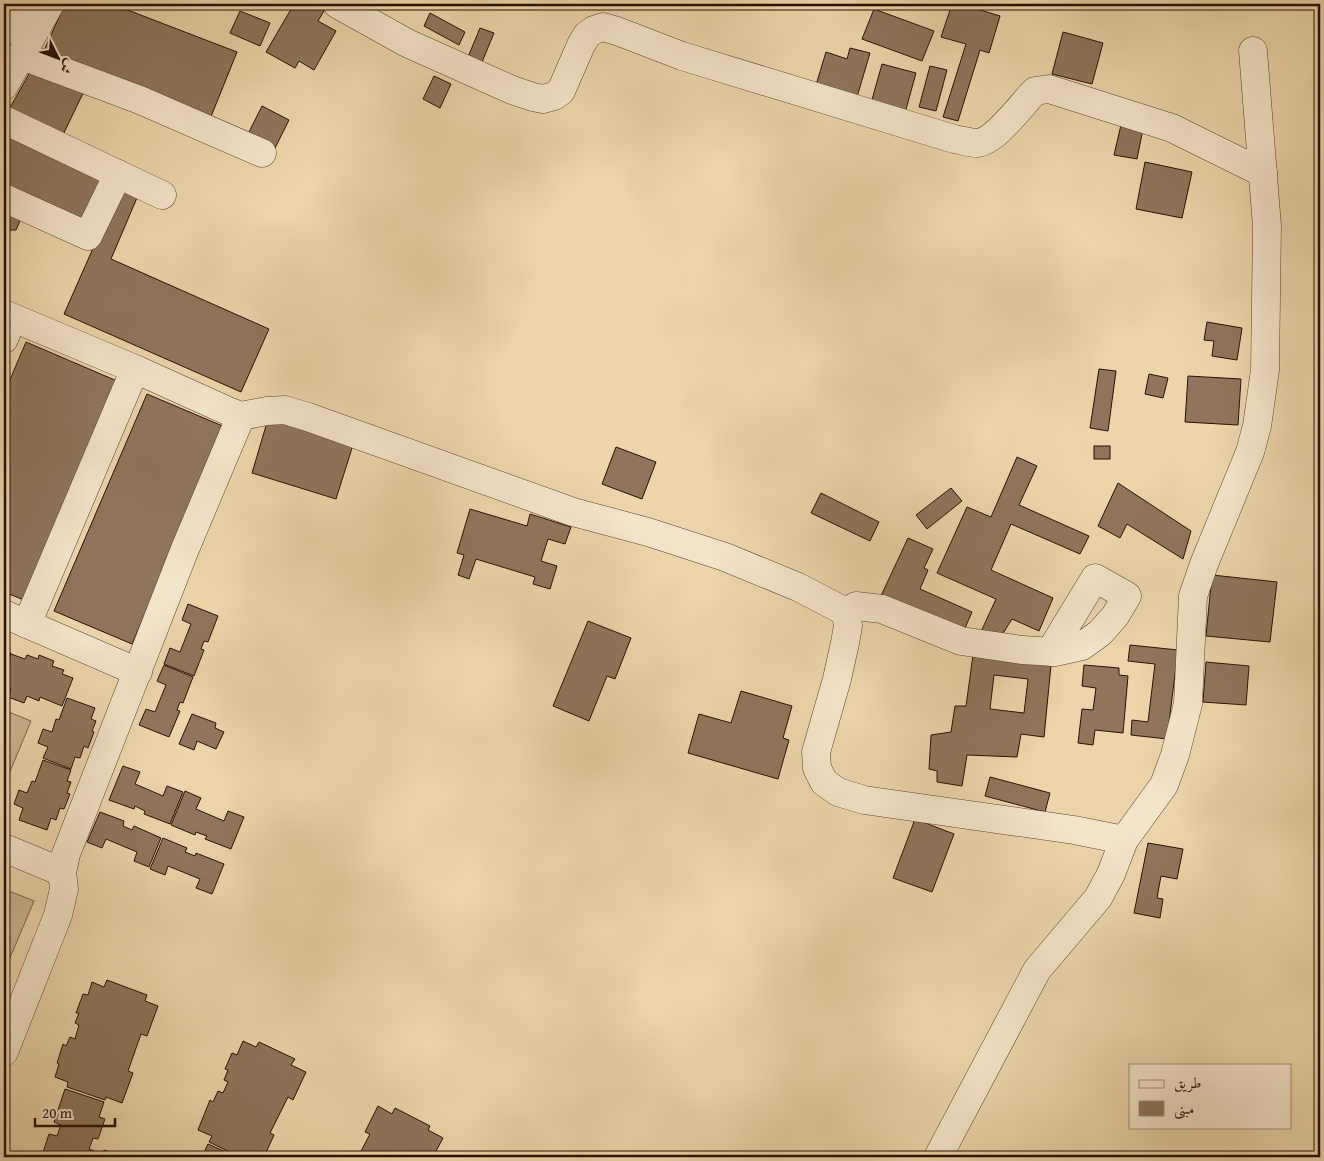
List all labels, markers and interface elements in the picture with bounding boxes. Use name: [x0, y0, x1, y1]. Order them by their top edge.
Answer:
north arrow: [32, 32, 82, 82]
text: ش: [56, 55, 80, 79]
legend: [1129, 1064, 1292, 1128]
text: طريق: [1174, 1072, 1201, 1093]
scale bar: [35, 1096, 115, 1128]
text: مبنى: [1174, 1098, 1194, 1120]
text: 20 m: [42, 1102, 73, 1123]

